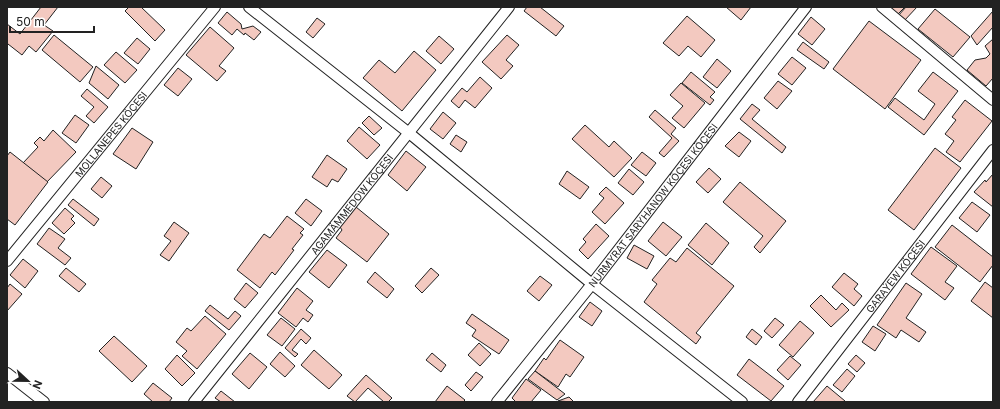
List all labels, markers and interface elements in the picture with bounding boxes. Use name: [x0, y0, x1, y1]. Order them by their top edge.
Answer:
scale bar: [10, 8, 94, 34]
text: 50 m: [16, 14, 45, 29]
street label: MOLLANEPES KÖÇESI: [72, 89, 149, 179]
street label: NURMYRAT SARYHANOW KÖÇESI KÖÇESI: [586, 121, 720, 289]
street label: AGAMÄMMEDOW KÖÇESI: [308, 152, 395, 257]
street label: GARAÝEW KÖÇESI: [863, 237, 927, 315]
north arrow: [8, 361, 48, 401]
text: N: [29, 378, 45, 391]

